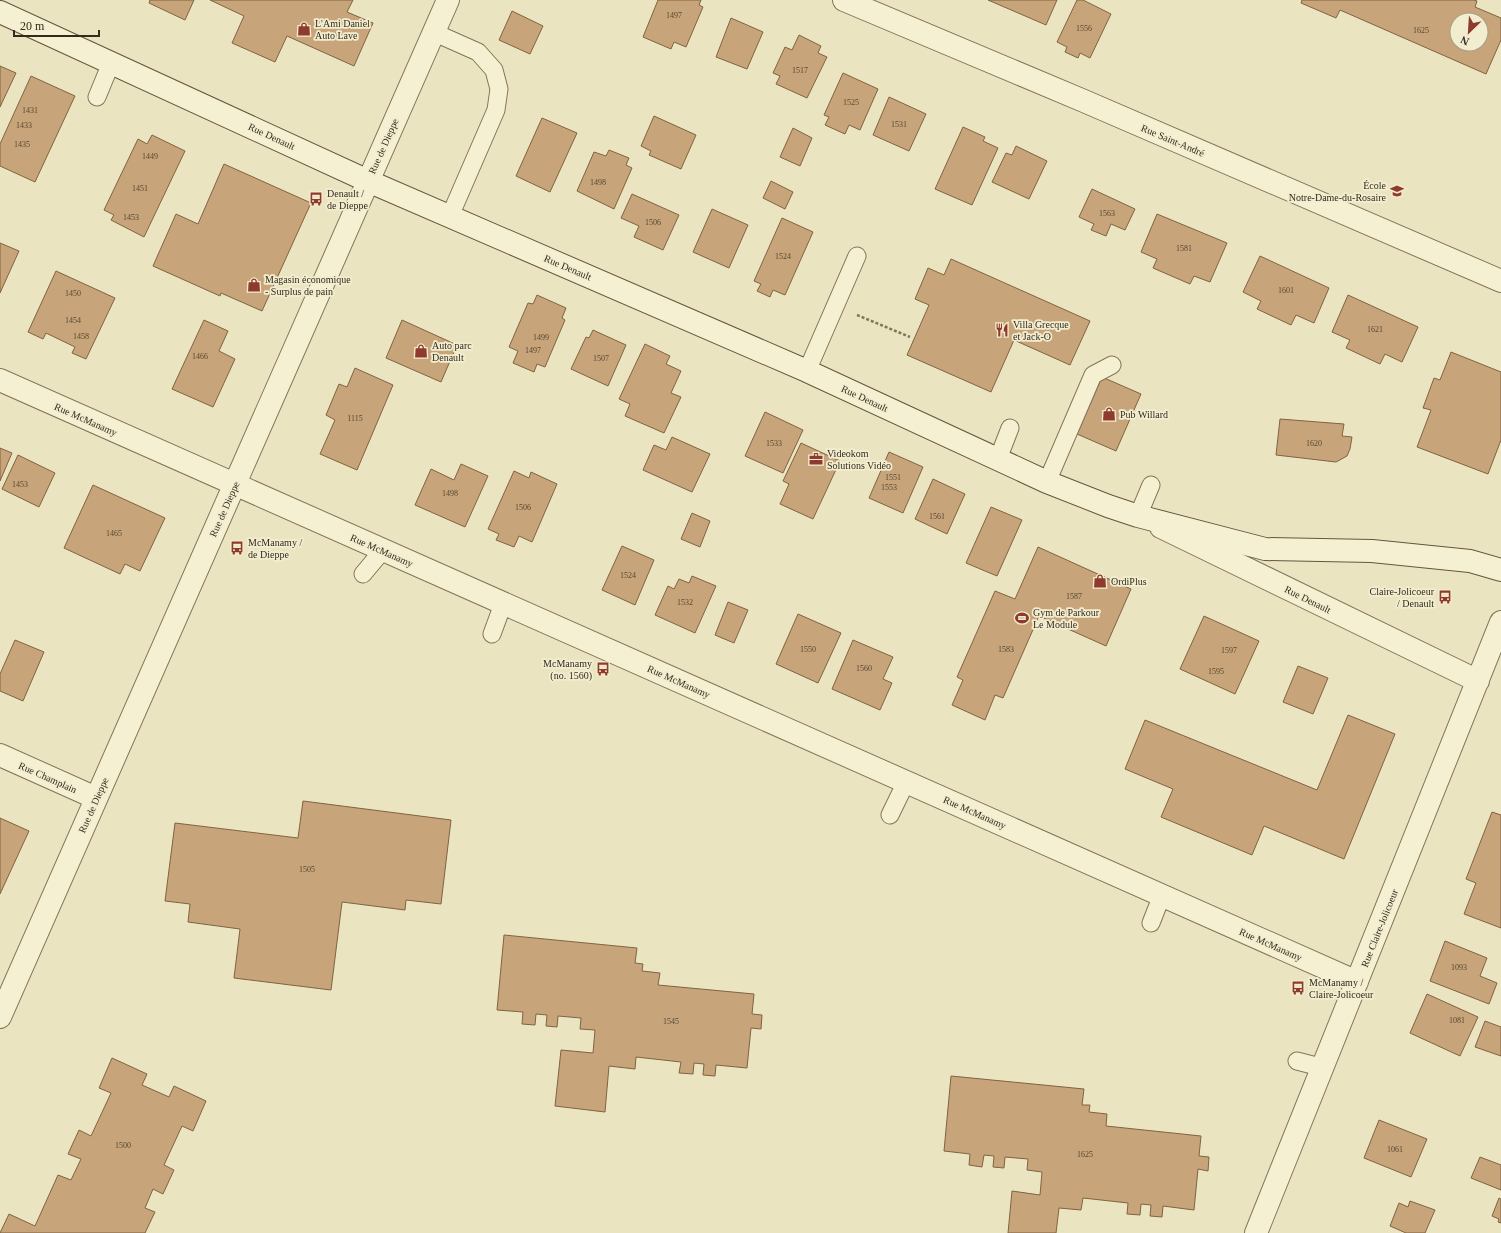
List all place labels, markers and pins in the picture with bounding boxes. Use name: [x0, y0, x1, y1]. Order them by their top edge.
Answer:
place label: L'Ami Daniel Auto Lave: [315, 18, 370, 41]
shop icon: L'Ami Daniel Auto Lave: [296, 21, 312, 37]
place label: École Notre-Dame-du-Rosaire: [1289, 180, 1387, 203]
school or university icon: École Notre-Dame-du-Rosaire: [1389, 183, 1405, 199]
place label: Denault / de Dieppe: [327, 188, 368, 211]
bus stop icon: Denault / de Dieppe: [308, 191, 324, 207]
place label: Magasin économique - Surplus de pain: [265, 274, 351, 297]
shop icon: Magasin économique - Surplus de pain: [246, 277, 262, 293]
place label: Villa Grecque et Jack-O: [1013, 319, 1069, 342]
restaurant icon: Villa Grecque et Jack-O: [994, 322, 1010, 338]
place label: Auto parc Denault: [432, 340, 472, 363]
shop icon: Auto parc Denault: [413, 343, 429, 359]
shop icon: Pub Willard: [1101, 406, 1117, 422]
place label: Pub Willard: [1120, 409, 1168, 420]
place label: Videokom Solutions Vidéo: [827, 448, 891, 471]
office icon: Videokom Solutions Vidéo: [808, 451, 824, 467]
place label: McManamy / de Dieppe: [248, 537, 302, 560]
bus stop icon: McManamy / de Dieppe: [229, 540, 245, 556]
shop icon: OrdiPlus: [1092, 573, 1108, 589]
place label: OrdiPlus: [1111, 576, 1147, 587]
place label: Claire-Jolicoeur / Denault: [1370, 586, 1435, 609]
bus stop icon: Claire-Jolicoeur / Denault: [1437, 589, 1453, 605]
place label: Gym de Parkour Le Module: [1033, 607, 1100, 630]
sports icon: Gym de Parkour Le Module: [1014, 610, 1030, 626]
place label: McManamy (no. 1560): [543, 658, 592, 682]
bus stop icon: McManamy (no. 1560): [595, 661, 611, 677]
place label: McManamy / Claire-Jolicoeur: [1309, 977, 1374, 1000]
bus stop icon: McManamy / Claire-Jolicoeur: [1290, 980, 1306, 996]

